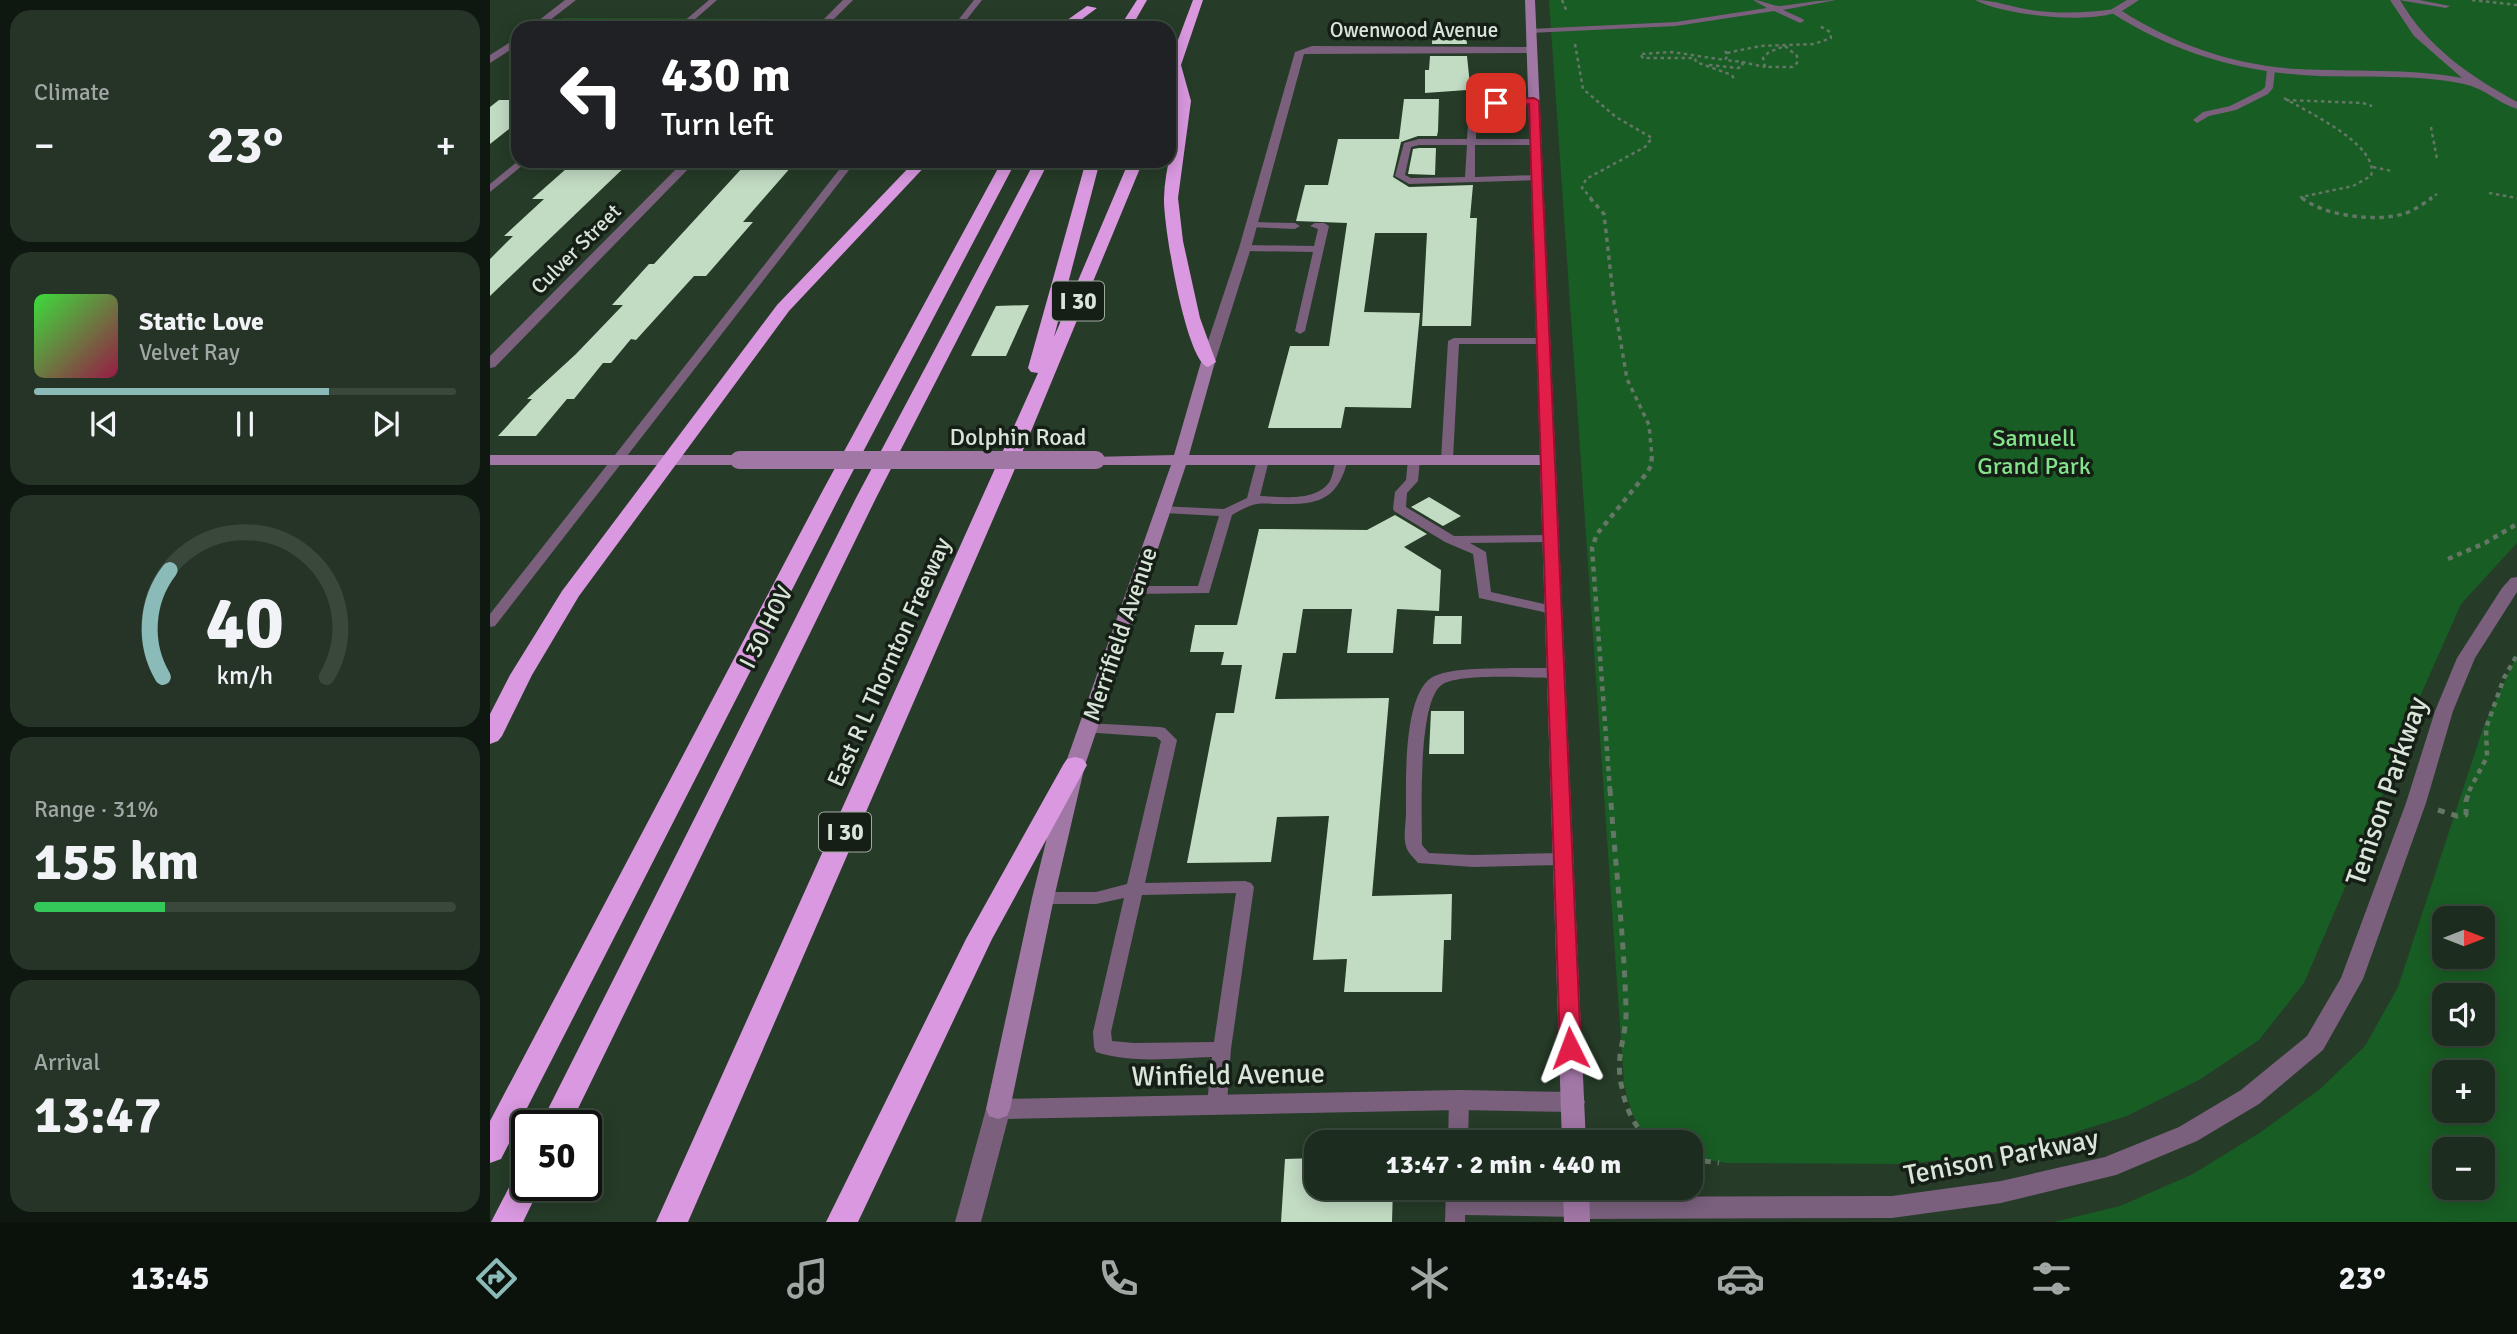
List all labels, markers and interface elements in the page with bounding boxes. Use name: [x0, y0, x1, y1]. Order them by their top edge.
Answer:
street label: Owenwood Avenue: [1330, 17, 1498, 43]
text: 430 m: [661, 45, 791, 105]
icon: left: [546, 49, 637, 140]
pin: [1466, 73, 1526, 133]
text: Climate: [34, 78, 110, 107]
icon: arrive: [1477, 84, 1515, 122]
text: Turn left: [661, 105, 774, 144]
text: 23°: [207, 113, 283, 177]
text: −: [34, 122, 55, 169]
text: +: [435, 122, 456, 169]
street label: Culver Street: [525, 198, 627, 300]
road number: I 30: [1052, 282, 1104, 320]
text: Static Love: [139, 306, 264, 338]
text: Velvet Ray: [139, 338, 240, 367]
icon: previous: [85, 405, 123, 443]
icon: pause: [226, 405, 264, 443]
icon: next: [367, 405, 405, 443]
street label: Dolphin Road: [949, 422, 1087, 452]
park label: Samuell Grand Park: [1977, 423, 2091, 481]
street label: East R L Thornton Freeway: [820, 533, 958, 791]
street label: Merrifield Avenue: [1076, 543, 1164, 725]
text: 40: [206, 579, 284, 668]
street label: I 30 HOV: [732, 580, 800, 673]
text: km/h: [217, 660, 273, 691]
street label: Tenison Parkway: [2339, 693, 2435, 890]
text: Range · 31%: [34, 795, 158, 824]
road number: I 30: [819, 812, 871, 852]
text: 155 km: [34, 830, 199, 894]
north arrow: [2432, 906, 2496, 970]
map controls: [2432, 906, 2495, 1200]
button: sound: [2432, 983, 2495, 1046]
position arrow: [1533, 1011, 1607, 1085]
text: Arrival: [34, 1048, 100, 1077]
street label: Winfield Avenue: [1131, 1056, 1325, 1094]
button: +: [2432, 1060, 2495, 1123]
text: 13:47: [34, 1083, 162, 1147]
speed limit sign: 50: [511, 1110, 602, 1201]
street label: Tenison Parkway: [1901, 1121, 2101, 1192]
button: −: [2432, 1137, 2495, 1200]
text: 13:47 · 2 min · 440 m: [1386, 1149, 1621, 1181]
icon: directions: [472, 1254, 521, 1303]
icon: music: [783, 1254, 832, 1303]
icon: phone: [1094, 1254, 1143, 1303]
icon: climate: [1405, 1254, 1454, 1303]
icon: car: [1716, 1254, 1765, 1303]
icon: filters: [2027, 1254, 2076, 1303]
text: 13:45: [131, 1259, 210, 1298]
text: 23°: [2338, 1259, 2386, 1298]

